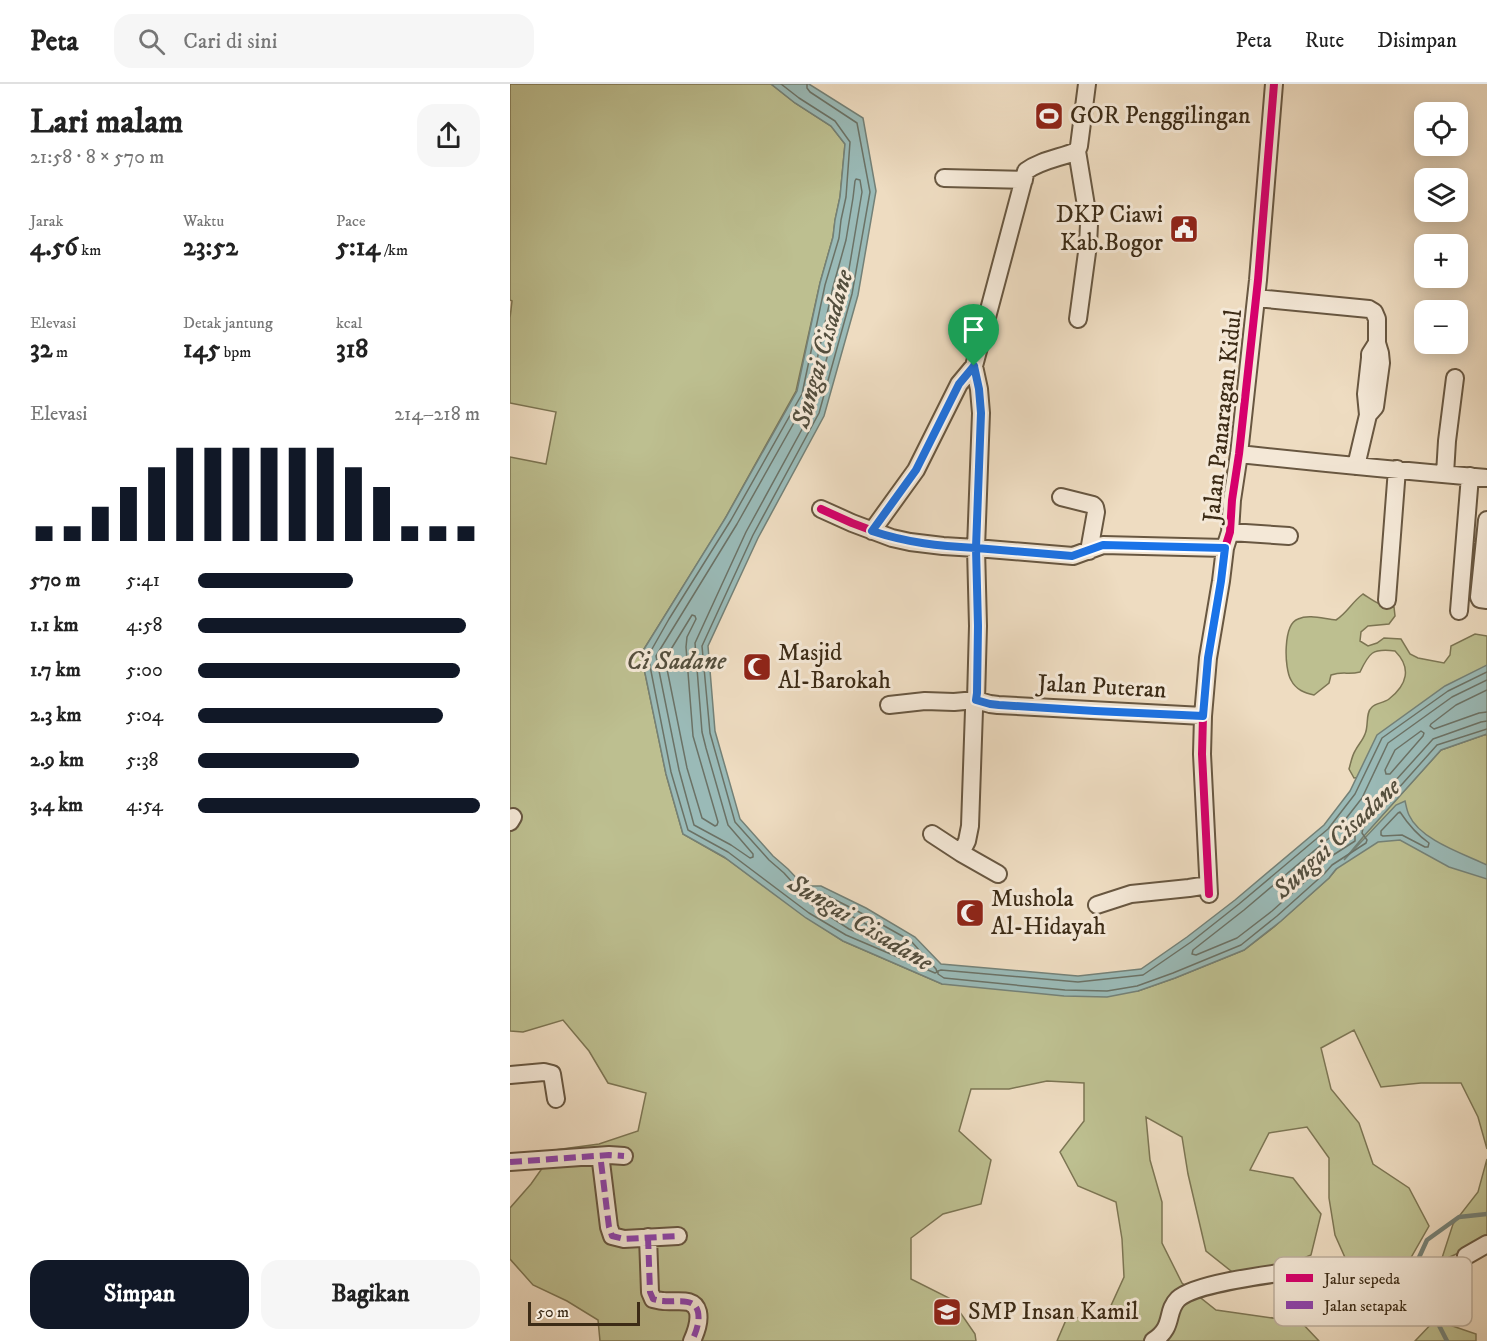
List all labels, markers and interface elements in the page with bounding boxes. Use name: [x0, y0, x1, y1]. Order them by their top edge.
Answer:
search box: [114, 14, 534, 68]
text: Peta: [30, 24, 78, 59]
icon: search: [135, 25, 168, 58]
text: Cari di sini: [183, 28, 277, 55]
text: Peta: [1236, 28, 1272, 54]
text: Rute: [1305, 28, 1344, 54]
text: Disimpan: [1377, 28, 1457, 54]
sports icon: GOR Penggilingan: [1033, 100, 1065, 132]
place label: GOR Penggilingan: [1070, 101, 1251, 131]
text: Lari malam: [30, 102, 183, 143]
map controls: [1414, 102, 1468, 354]
button: locate: [1414, 102, 1468, 156]
button: share: [417, 104, 480, 167]
text: 21:58 · 8 × 570 m: [30, 145, 164, 170]
button: layers: [1414, 168, 1468, 222]
place label: DKP Ciawi Kab.Bogor: [1056, 200, 1163, 258]
text: Jarak: [30, 211, 64, 231]
text: Waktu: [183, 211, 224, 231]
text: Pace: [336, 211, 366, 231]
public building icon: DKP Ciawi Kab.Bogor: [1168, 213, 1200, 245]
text: 4.56: [30, 231, 78, 264]
text: 23:52: [183, 231, 238, 264]
text: 5:14: [336, 231, 380, 264]
button: +: [1414, 234, 1468, 288]
text: km: [78, 240, 101, 260]
text: /km: [380, 240, 408, 260]
water label: Sungai Cisadane: [784, 265, 862, 433]
button: −: [1414, 300, 1468, 354]
pin: [948, 304, 999, 366]
street label: Jalan Panaragan Kidul: [1197, 307, 1249, 526]
text: Elevasi: [30, 313, 76, 333]
text: Detak jantung: [183, 313, 273, 333]
text: kcal: [336, 313, 362, 333]
icon: arrive: [957, 313, 990, 346]
text: 32: [30, 333, 52, 366]
text: 145: [183, 333, 220, 366]
text: 318: [336, 333, 368, 366]
text: m: [52, 342, 68, 362]
text: bpm: [220, 342, 251, 362]
text: Elevasi: [30, 402, 88, 427]
text: 214–218 m: [394, 402, 480, 427]
text: 570 m: [30, 568, 81, 593]
text: 5:41: [126, 568, 160, 593]
text: 1.1 km: [30, 613, 79, 638]
text: 4:58: [126, 613, 163, 638]
place label: Masjid Al-Barokah: [778, 638, 891, 696]
water label: Ci Sadane: [626, 645, 727, 678]
mosque icon: Masjid Al-Barokah: [741, 651, 773, 683]
text: 1.7 km: [30, 658, 81, 683]
text: 5:00: [126, 658, 163, 683]
street label: Jalan Puteran: [1035, 669, 1168, 705]
text: 2.3 km: [30, 703, 82, 728]
text: 5:04: [126, 703, 163, 728]
text: 2.9 km: [30, 748, 84, 773]
text: 5:38: [126, 748, 159, 773]
water label: Sungai Cisadane: [1265, 771, 1409, 907]
text: 3.4 km: [30, 793, 83, 818]
text: 4:54: [126, 793, 163, 818]
water label: Sungai Cisadane: [781, 866, 939, 980]
place label: Mushola Al-Hidayah: [991, 884, 1106, 942]
mosque icon: Mushola Al-Hidayah: [954, 897, 986, 929]
legend: [1274, 1257, 1472, 1326]
button: Simpan: [30, 1260, 249, 1329]
button: Bagikan: [261, 1260, 480, 1329]
text: Jalur sepeda: [1322, 1269, 1400, 1289]
school or university icon: SMP Insan Kamil: [931, 1296, 963, 1328]
text: Jalan setapak: [1322, 1296, 1407, 1316]
place label: SMP Insan Kamil: [968, 1297, 1139, 1327]
scale bar: [528, 1299, 640, 1326]
text: 50 m: [537, 1302, 569, 1322]

